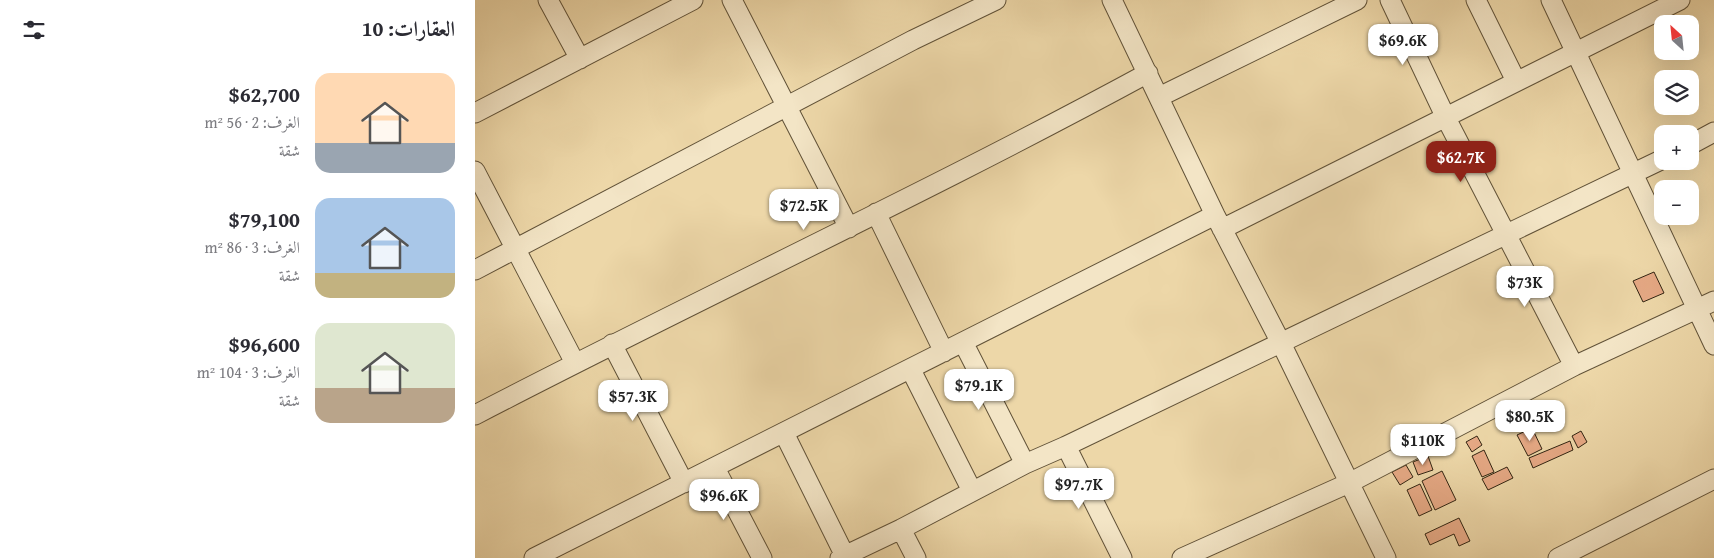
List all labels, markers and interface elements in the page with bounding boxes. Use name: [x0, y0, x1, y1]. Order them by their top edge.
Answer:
text: العقارات: 10: [362, 13, 455, 44]
north arrow: [1654, 15, 1699, 60]
map controls: [1654, 15, 1699, 225]
icon: filters: [20, 16, 48, 44]
pin: $69.6K: [1362, 23, 1444, 66]
text: $69.6K: [1379, 28, 1427, 52]
button: layers: [1654, 70, 1699, 115]
text: $62,700: [229, 79, 300, 110]
icon: home: [355, 93, 415, 153]
text: الغرف: 2 · 56 m²: [204, 110, 300, 134]
button: +: [1654, 125, 1699, 170]
text: شقة: [279, 138, 300, 162]
pin: $62.7K: [1420, 140, 1502, 183]
text: $62.7K: [1437, 145, 1485, 169]
button: −: [1654, 180, 1699, 225]
pin: $72.5K: [763, 188, 845, 231]
text: $72.5K: [780, 193, 828, 217]
text: $79,100: [229, 204, 300, 235]
icon: home: [355, 218, 415, 278]
text: الغرف: 3 · 86 m²: [204, 235, 300, 259]
text: شقة: [279, 263, 300, 287]
pin: $73K: [1495, 266, 1555, 308]
text: $73K: [1508, 270, 1542, 294]
text: $96,600: [229, 329, 300, 360]
icon: home: [355, 343, 415, 403]
text: الغرف: 3 · 104 m²: [197, 360, 300, 384]
pin: $79.1K: [938, 368, 1020, 411]
text: $79.1K: [955, 373, 1003, 397]
pin: $57.3K: [592, 380, 674, 422]
text: $57.3K: [609, 384, 657, 408]
text: شقة: [279, 388, 300, 412]
pin: $80.5K: [1489, 400, 1571, 442]
text: $80.5K: [1506, 404, 1554, 428]
pin: $110K: [1388, 424, 1458, 466]
text: $110K: [1401, 428, 1445, 452]
pin: $97.7K: [1038, 468, 1120, 510]
text: $97.7K: [1055, 472, 1103, 496]
pin: $96.6K: [683, 478, 765, 521]
text: $96.6K: [700, 483, 748, 507]

